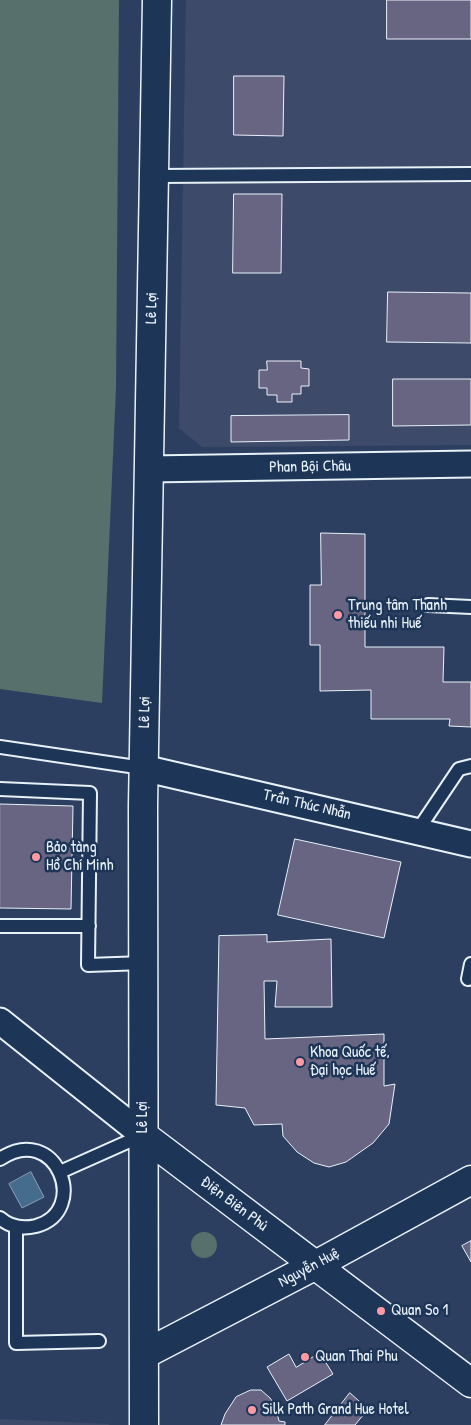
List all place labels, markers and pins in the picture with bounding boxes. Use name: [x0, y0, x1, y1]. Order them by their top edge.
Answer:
place label: Trung tâm Thanh thiếu nhi Huế: [348, 596, 447, 634]
marker: Trung tâm Thanh thiếu nhi Huế: [332, 609, 344, 621]
place label: Bảo tàng Hồ Chí Minh: [46, 838, 113, 876]
marker: Bảo tàng Hồ Chí Minh: [30, 851, 42, 863]
place label: Khoa Quốc tế, Đại học Huế: [310, 1043, 390, 1081]
marker: Khoa Quốc tế, Đại học Huế: [294, 1056, 306, 1068]
place label: Quan So 1: [391, 1301, 448, 1321]
marker: Quan So 1: [375, 1305, 387, 1317]
place label: Quan Thai Phu: [315, 1347, 398, 1367]
marker: Quan Thai Phu: [299, 1351, 311, 1363]
place label: Silk Path Grand Hue Hotel: [262, 1400, 409, 1420]
marker: Silk Path Grand Hue Hotel: [246, 1404, 258, 1416]

